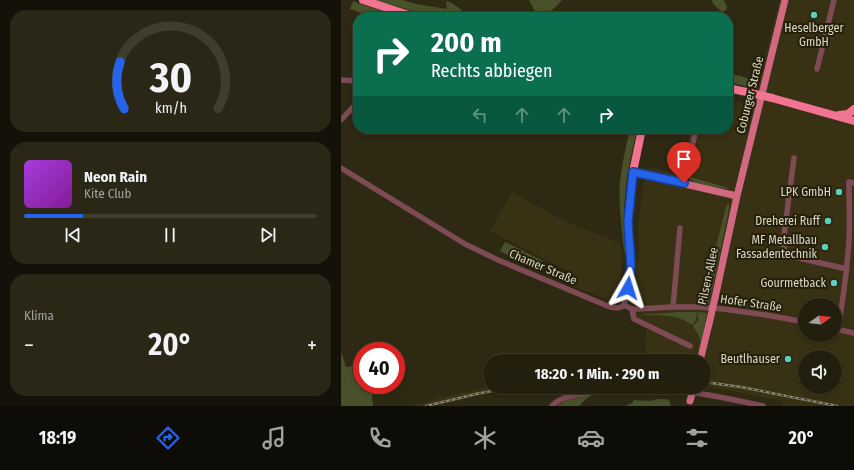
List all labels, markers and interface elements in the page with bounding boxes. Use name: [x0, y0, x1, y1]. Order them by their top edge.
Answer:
marker: Heselberger GmbH: [809, 10, 819, 20]
place label: Heselberger GmbH: [784, 21, 844, 49]
text: 200 m: [431, 26, 502, 59]
icon: right: [365, 28, 417, 80]
text: 30: [148, 53, 192, 103]
street label: Coburger Straße: [734, 55, 766, 135]
text: Rechts abbiegen: [431, 60, 552, 82]
text: km/h: [155, 100, 186, 117]
icon: left: [469, 104, 491, 126]
icon: ahead: [511, 104, 533, 126]
icon: ahead: [553, 104, 575, 126]
icon: right: [595, 104, 617, 126]
pin: [667, 142, 701, 183]
icon: arrive: [673, 148, 695, 170]
text: Neon Rain: [84, 168, 147, 186]
place label: LPK GmbH: [780, 185, 831, 199]
text: Kite Club: [84, 186, 131, 201]
marker: LPK GmbH: [834, 187, 844, 197]
place label: Dreherei Ruff: [755, 214, 821, 228]
marker: Dreherei Ruff: [823, 216, 833, 226]
icon: previous: [62, 224, 84, 246]
icon: pause: [159, 224, 181, 246]
icon: next: [257, 224, 279, 246]
place label: MF Metallbau Fassadentechnik: [736, 233, 817, 261]
marker: MF Metallbau Fassadentechnik: [820, 242, 830, 252]
street label: Chamer Straße: [507, 246, 579, 288]
street label: Pilsen-Allee: [695, 246, 721, 306]
position arrow: [607, 267, 649, 309]
place label: Gourmetback: [760, 276, 826, 290]
marker: Gourmetback: [829, 278, 839, 288]
street label: Hofer Straße: [719, 292, 783, 314]
north arrow: [798, 298, 842, 342]
map controls: [798, 298, 842, 394]
text: Klima: [24, 308, 54, 323]
text: 20°: [148, 327, 193, 363]
text: −: [24, 332, 34, 359]
text: +: [307, 332, 317, 359]
speed limit sign: 40: [353, 342, 405, 394]
button: sound: [798, 350, 842, 394]
place label: Beutlhauser: [721, 352, 781, 366]
marker: Beutlhauser: [783, 354, 793, 364]
text: 18:20 · 1 Min. · 290 m: [534, 365, 660, 383]
icon: directions: [154, 424, 182, 452]
icon: music: [260, 424, 288, 452]
icon: phone: [366, 424, 394, 452]
icon: climate: [471, 424, 499, 452]
icon: car: [577, 424, 605, 452]
icon: filters: [683, 424, 711, 452]
text: 18:19: [39, 427, 76, 449]
text: 20°: [788, 427, 815, 449]

